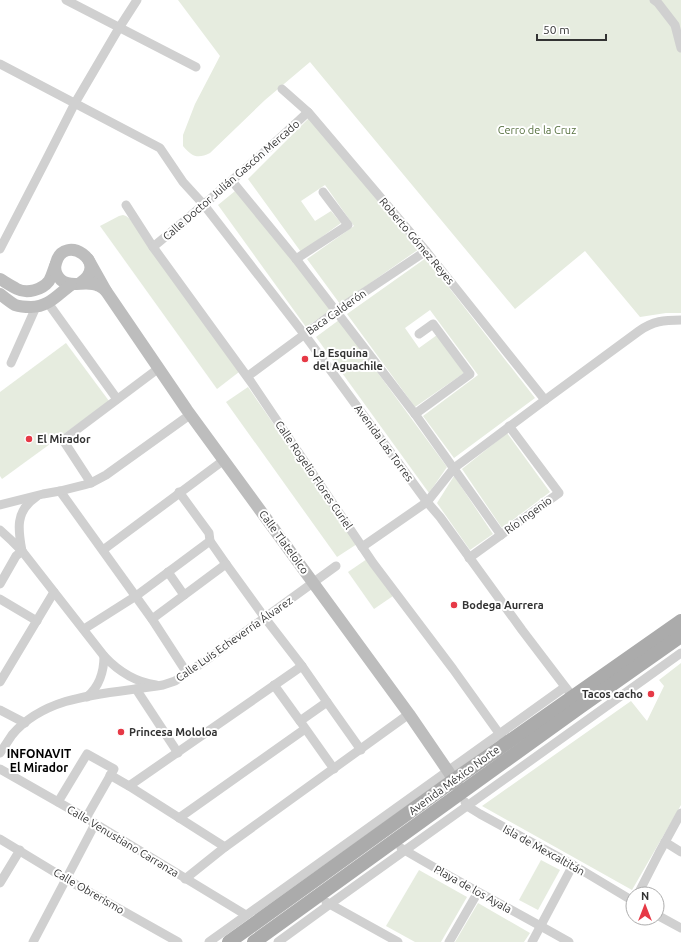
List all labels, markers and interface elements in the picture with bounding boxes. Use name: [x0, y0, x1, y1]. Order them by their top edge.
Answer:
scale bar: [537, 16, 606, 42]
text: 50 m: [543, 23, 570, 36]
street label: Calle Doctor Julián Gascón Mercado: [160, 118, 302, 242]
park label: Cerro de la Cruz: [498, 124, 576, 136]
street label: Roberto Gómez Reyes: [377, 195, 457, 287]
street label: Baca Calderón: [304, 287, 368, 337]
place label: La Esquina del Aguachile: [313, 347, 383, 372]
marker: La Esquina del Aguachile: [300, 354, 310, 364]
street label: Avenida Las Torres: [352, 402, 416, 484]
street label: Calle Rogelio Flores Curiel: [273, 418, 355, 532]
place label: El Mirador: [37, 433, 91, 445]
marker: El Mirador: [24, 434, 34, 444]
street label: Río Ingenio: [502, 494, 554, 536]
street label: Calle Tlatelolco: [257, 508, 311, 576]
street label: Calle Luis Echeverría Álvarez: [173, 593, 294, 684]
place label: Bodega Aurrera: [462, 599, 544, 611]
marker: Bodega Aurrera: [449, 600, 459, 610]
place label: Tacos cacho: [582, 688, 643, 700]
marker: Tacos cacho: [646, 689, 656, 699]
place label: Princesa Mololoa: [129, 726, 218, 738]
marker: Princesa Mololoa: [116, 727, 126, 737]
street label: Avenida México Norte: [406, 743, 502, 817]
district label: INFONAVIT El Mirador: [7, 747, 71, 774]
street label: Calle Venustiano Carranza: [65, 803, 181, 879]
street label: Isla de Mexcaltitán: [501, 823, 587, 877]
street label: Playa de los Ayala: [432, 863, 514, 915]
street label: Calle Obrerismo: [52, 866, 126, 916]
north arrow: [625, 886, 665, 926]
text: N: [641, 890, 649, 902]

